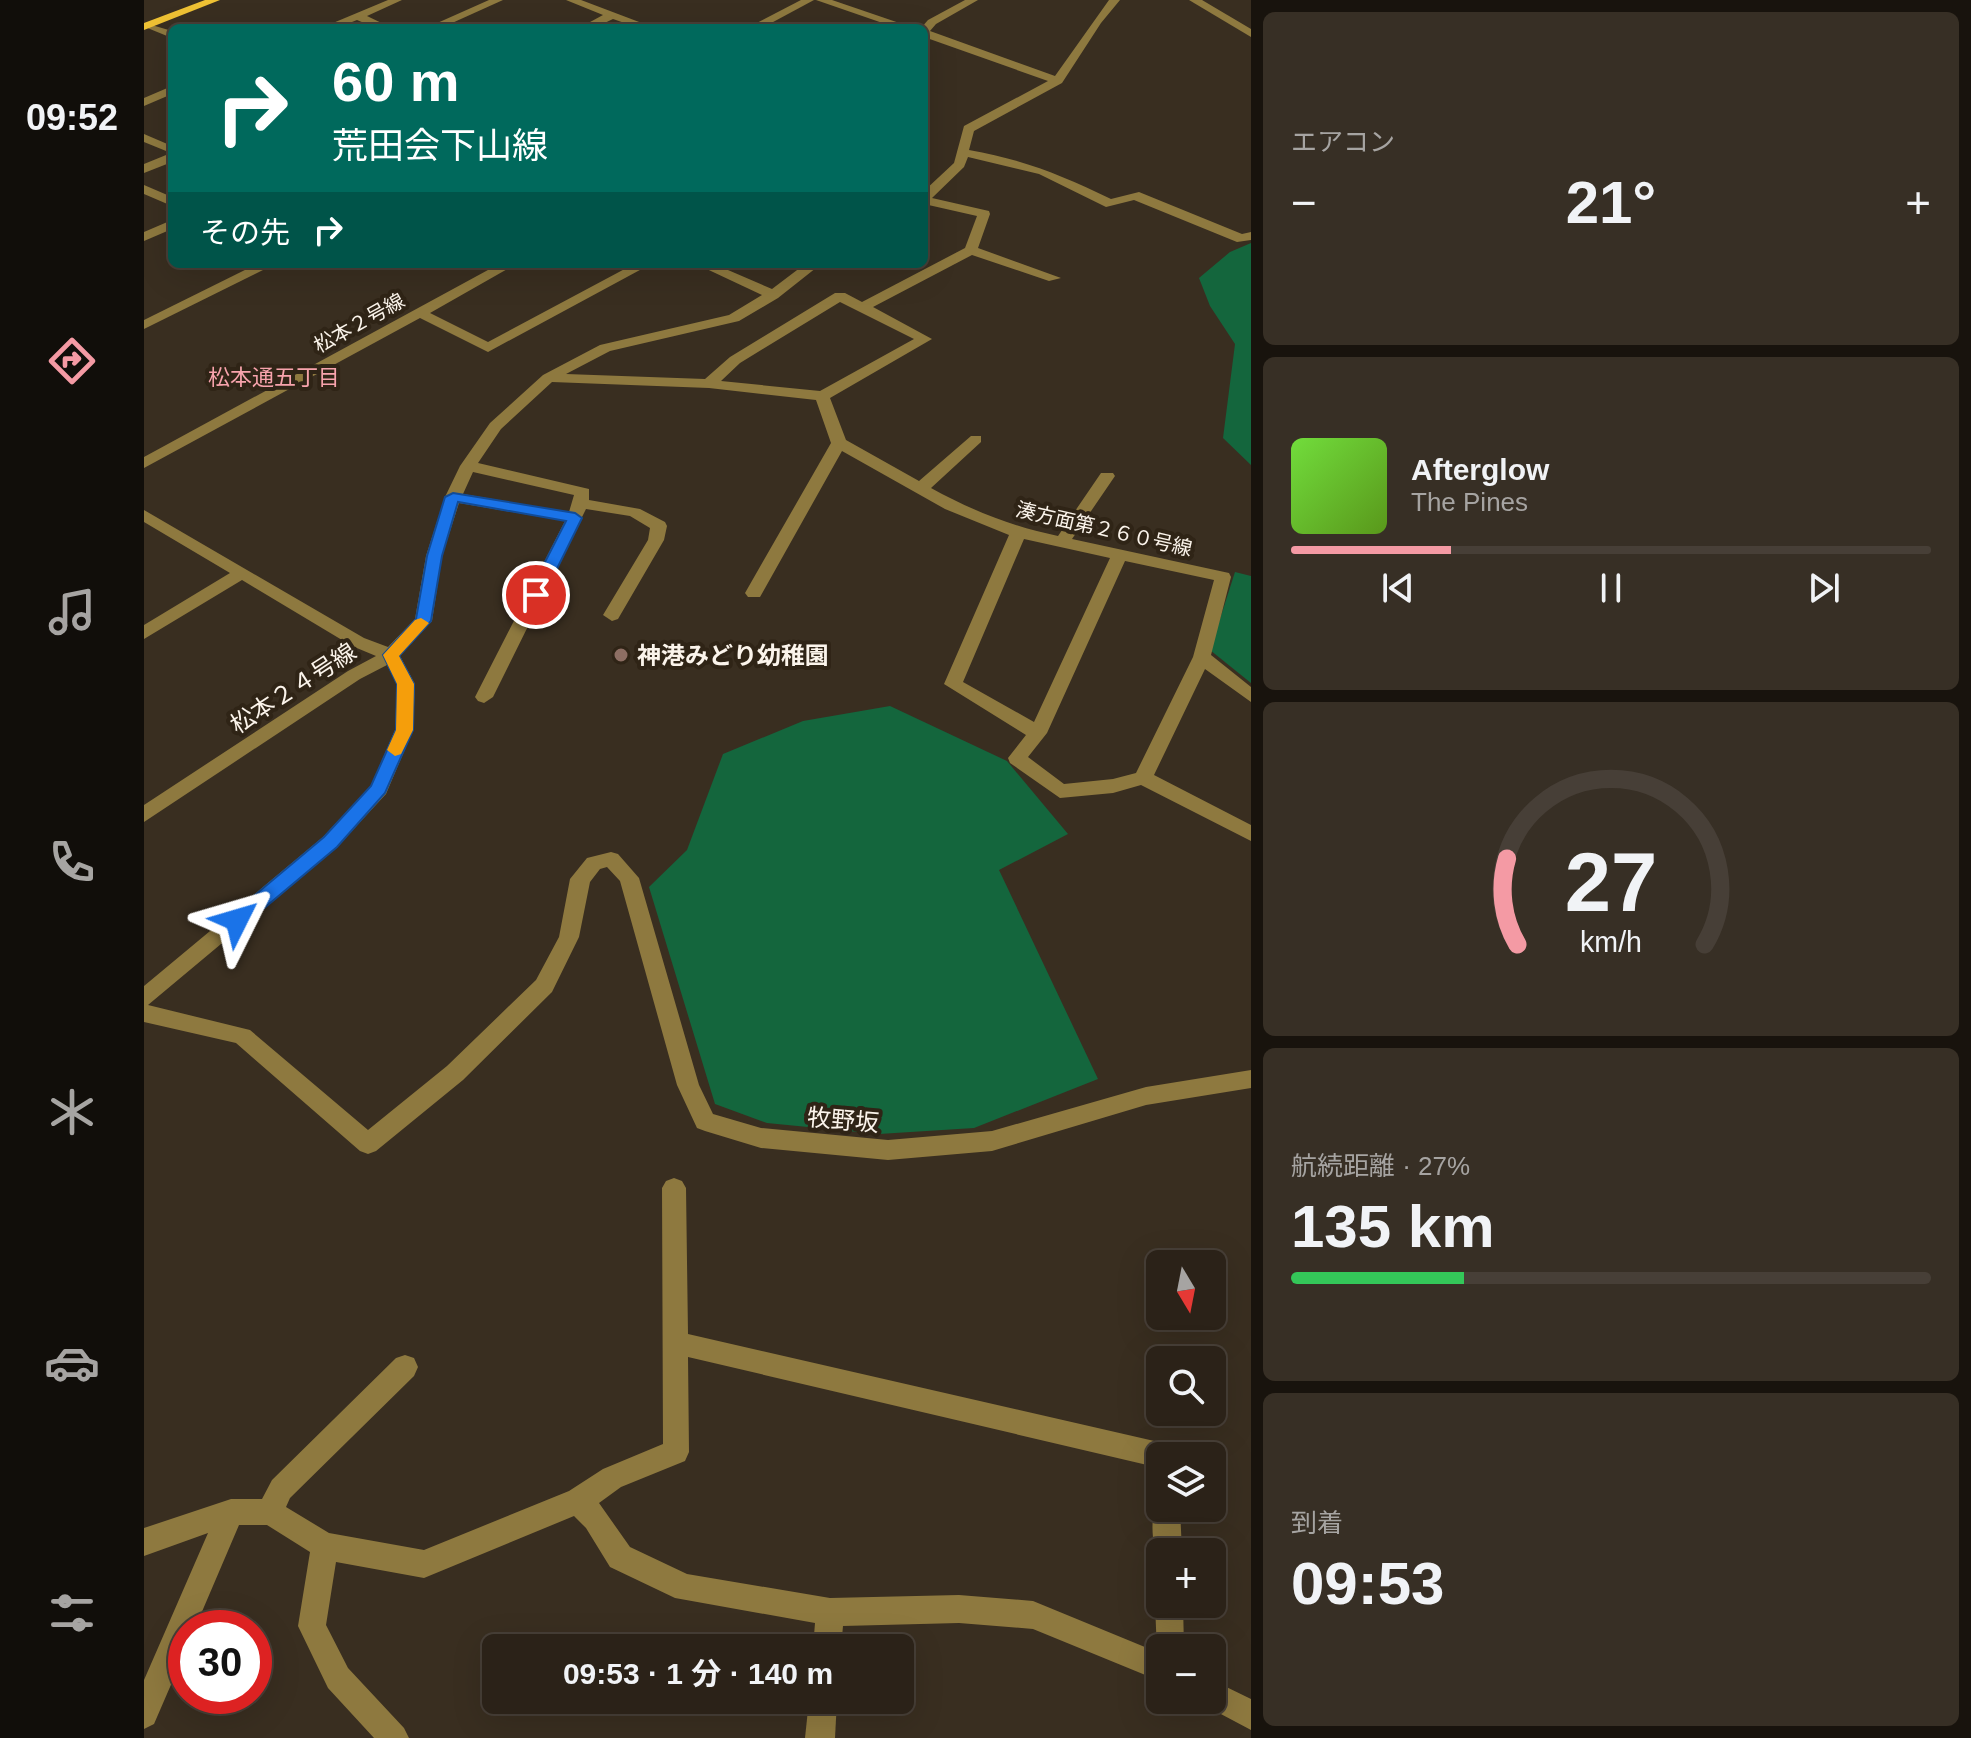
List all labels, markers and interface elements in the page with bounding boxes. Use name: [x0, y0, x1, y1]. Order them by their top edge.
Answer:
text: 60 m: [332, 50, 460, 113]
icon: right: [200, 56, 304, 160]
text: 09:52: [26, 97, 118, 138]
text: 荒田会下山線: [332, 125, 548, 166]
text: エアコン: [1291, 127, 1395, 157]
text: 21°: [1566, 169, 1656, 236]
text: −: [1291, 178, 1317, 227]
text: +: [1905, 178, 1931, 227]
icon: right: [306, 208, 350, 252]
text: その先: [200, 216, 290, 249]
street label: 松本２号線: [310, 289, 408, 357]
icon: directions: [44, 333, 100, 389]
district label: 松本通五丁目: [208, 365, 340, 390]
text: Afterglow: [1411, 453, 1549, 486]
text: The Pines: [1411, 487, 1528, 517]
street label: 湊方面第２６０号線: [1014, 498, 1194, 560]
pin: [502, 561, 570, 629]
icon: previous: [1376, 566, 1420, 610]
icon: pause: [1589, 566, 1633, 610]
icon: next: [1802, 566, 1846, 610]
icon: arrive: [514, 573, 558, 617]
icon: music: [44, 584, 100, 640]
street label: 松本２４号線: [225, 637, 361, 739]
place label: 神港みどり幼稚園: [637, 642, 829, 669]
marker: 神港みどり幼稚園: [612, 646, 630, 664]
icon: phone: [44, 834, 100, 890]
text: 27: [1565, 836, 1657, 929]
position arrow: [195, 878, 279, 962]
text: km/h: [1580, 926, 1642, 958]
icon: climate: [44, 1084, 100, 1140]
street label: 牧野坂: [806, 1103, 880, 1137]
text: 航続距離 · 27%: [1291, 1151, 1470, 1181]
text: 135 km: [1291, 1193, 1495, 1260]
north arrow: [1146, 1250, 1226, 1330]
map controls: [1146, 1250, 1226, 1714]
icon: car: [44, 1335, 100, 1391]
button: search: [1146, 1346, 1226, 1426]
button: layers: [1146, 1442, 1226, 1522]
text: 到着: [1291, 1508, 1343, 1538]
button: +: [1146, 1538, 1226, 1618]
text: 09:53: [1291, 1550, 1444, 1617]
icon: filters: [44, 1585, 100, 1641]
speed limit sign: 30: [168, 1610, 272, 1714]
button: −: [1146, 1634, 1226, 1714]
text: 09:53 · 1 分 · 140 m: [563, 1657, 833, 1690]

